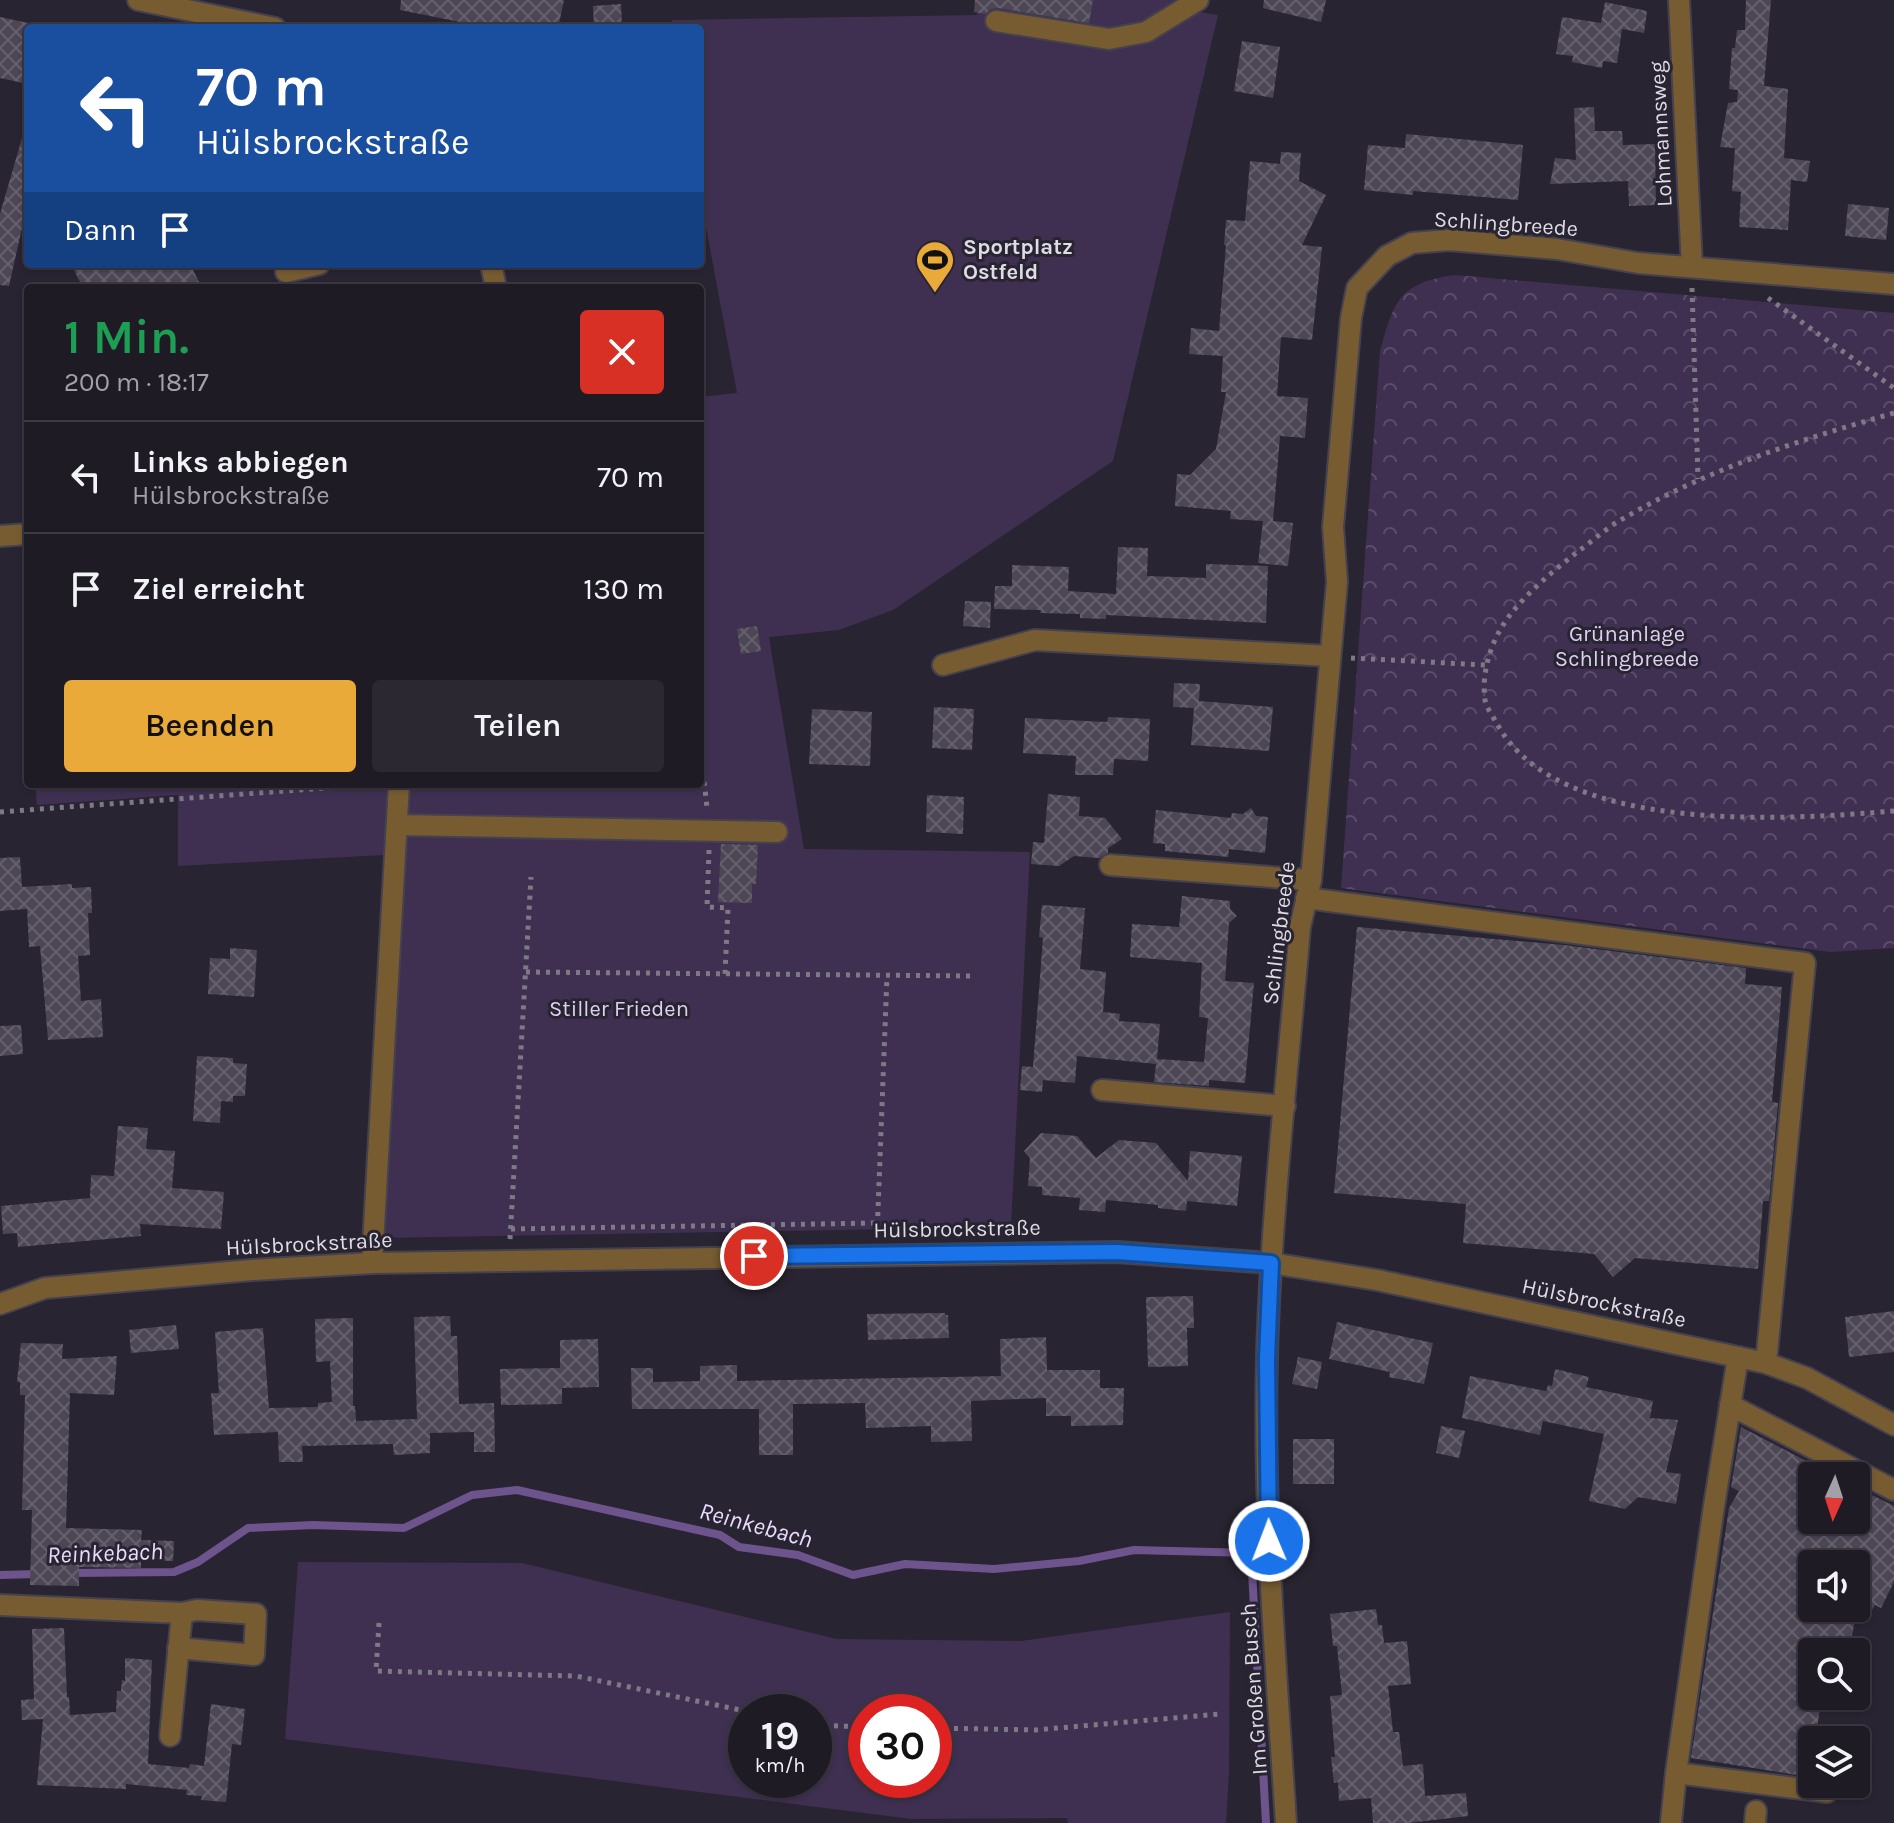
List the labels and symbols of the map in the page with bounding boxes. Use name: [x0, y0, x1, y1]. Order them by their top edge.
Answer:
street label: Lohmannsweg: [1644, 60, 1678, 208]
street label: Schlingbreede: [1433, 206, 1579, 242]
place label: Sportplatz Ostfeld: [963, 234, 1073, 285]
sports icon: Sportplatz Ostfeld: [914, 239, 956, 294]
park label: Grünanlage Schlingbreede: [1555, 621, 1699, 672]
street label: Schlingbreede: [1257, 860, 1301, 1006]
park label: Stiller Frieden: [549, 996, 689, 1022]
street label: Hülsbrockstraße: [873, 1215, 1041, 1243]
pin: [720, 1222, 788, 1290]
street label: Hülsbrockstraße: [225, 1227, 393, 1261]
street label: Hülsbrockstraße: [1520, 1273, 1688, 1333]
north arrow: [1798, 1462, 1870, 1534]
water label: Reinkebach: [696, 1496, 816, 1554]
position arrow: [1227, 1499, 1311, 1583]
water label: Reinkebach: [47, 1537, 163, 1569]
street label: Im Großen Busch: [1235, 1602, 1273, 1776]
speed limit sign: 30: [848, 1694, 952, 1798]

